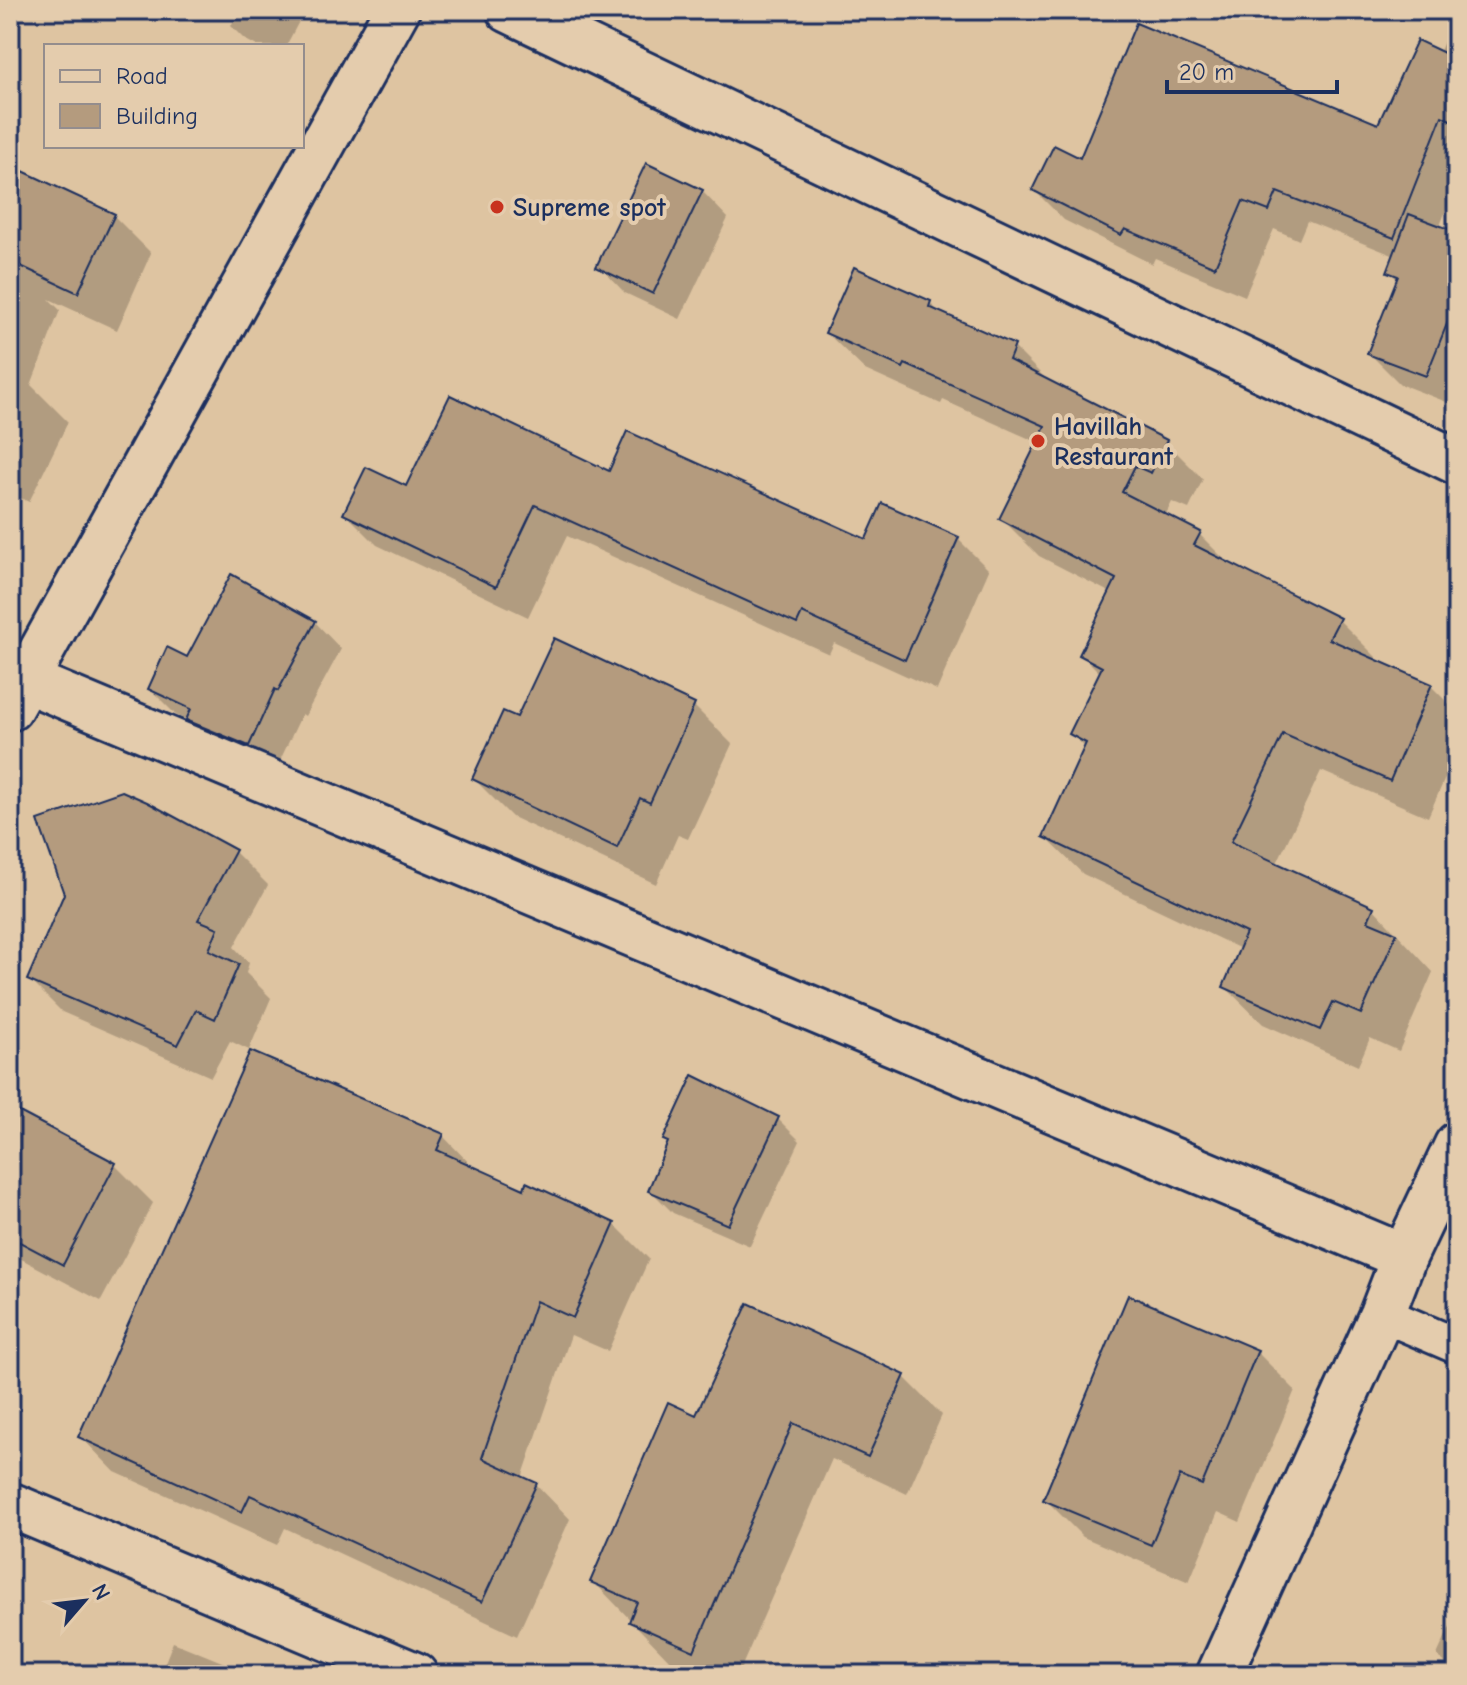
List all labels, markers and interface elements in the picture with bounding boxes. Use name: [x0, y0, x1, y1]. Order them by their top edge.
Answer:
legend: [44, 44, 304, 148]
scale bar: [1167, 44, 1337, 94]
text: 20 m: [1179, 58, 1234, 86]
text: Road: [116, 62, 168, 90]
text: Building: [116, 102, 198, 130]
place label: Supreme spot: [513, 193, 666, 223]
marker: Supreme spot: [488, 198, 506, 216]
place label: Havillah Restaurant: [1054, 412, 1174, 472]
marker: Havillah Restaurant: [1029, 432, 1047, 450]
north arrow: [44, 1561, 124, 1641]
text: N: [86, 1580, 116, 1605]

